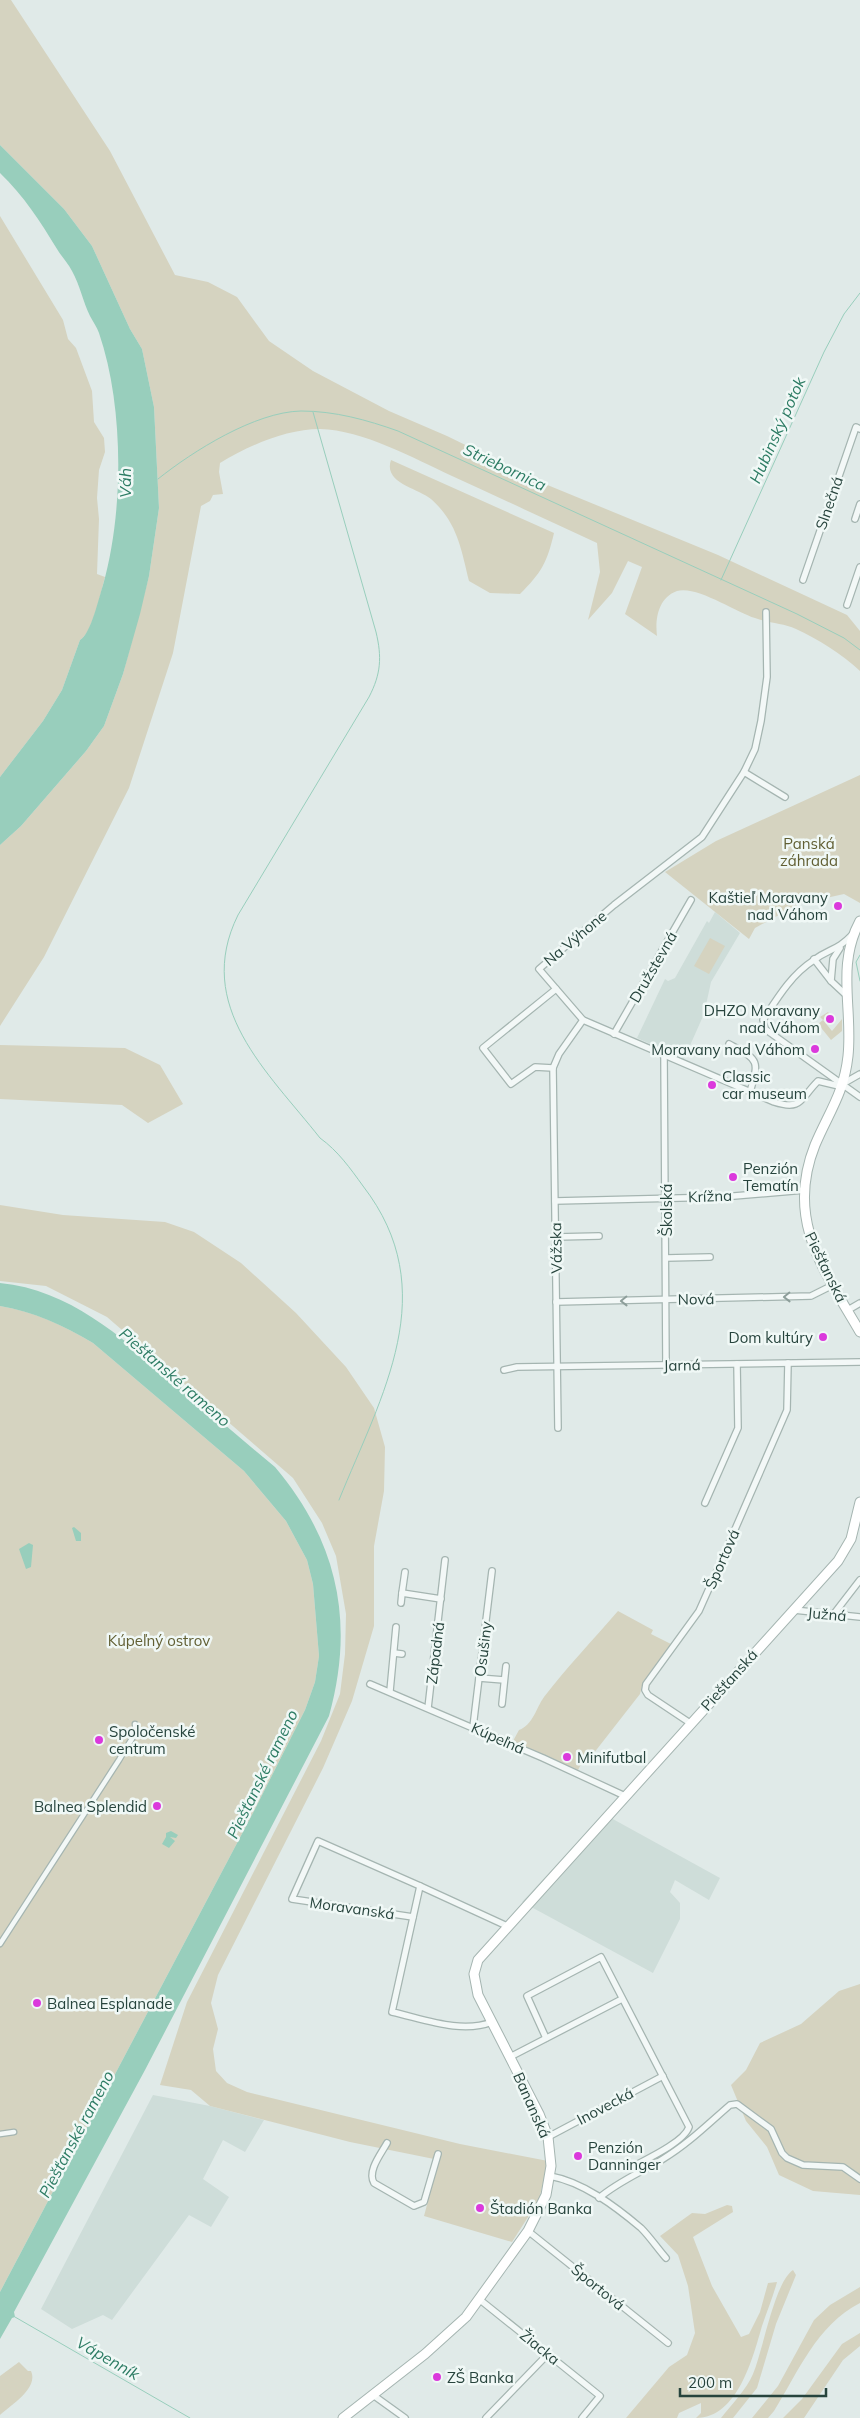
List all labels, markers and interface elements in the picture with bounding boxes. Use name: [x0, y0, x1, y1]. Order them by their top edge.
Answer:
water label: Hubinský potok: [745, 373, 810, 486]
water label: Striebornica: [460, 439, 550, 495]
water label: Váh: [115, 468, 135, 498]
street label: Slnečná: [811, 474, 847, 532]
park label: Panská záhrada: [780, 834, 838, 870]
place label: Kaštieľ Moravany nad Váhom: [708, 888, 828, 924]
marker: Kaštieľ Moravany nad Váhom: [832, 900, 844, 912]
street label: Na Výhone: [540, 906, 610, 970]
street label: Družstevná: [625, 928, 681, 1006]
place label: DHZO Moravany nad Váhom: [704, 1001, 820, 1037]
marker: DHZO Moravany nad Váhom: [824, 1013, 836, 1025]
place label: Moravany nad Váhom: [651, 1040, 805, 1059]
marker: Moravany nad Váhom: [809, 1043, 821, 1055]
place label: Classic car museum: [722, 1067, 807, 1103]
marker: Classic car museum: [706, 1079, 718, 1091]
place label: Penzión Tematín: [743, 1159, 799, 1195]
marker: Penzión Tematín: [727, 1171, 739, 1183]
street label: Školská: [657, 1183, 676, 1237]
street label: Krížna: [688, 1186, 732, 1206]
street label: Vážska: [546, 1222, 566, 1274]
street label: Piešťanská: [801, 1229, 851, 1305]
street label: Nová: [678, 1289, 714, 1309]
one-way arrow: [783, 1292, 790, 1302]
one-way arrow: [620, 1295, 628, 1306]
water label: Piešťanské rameno: [115, 1323, 235, 1431]
place label: Dom kultúry: [728, 1328, 813, 1347]
marker: Dom kultúry: [817, 1331, 829, 1343]
street label: Jarná: [663, 1355, 701, 1375]
street label: Športová: [700, 1526, 744, 1592]
street label: Južná: [807, 1603, 847, 1625]
street label: Osušiny: [470, 1620, 496, 1678]
street label: Západná: [422, 1621, 448, 1685]
park label: Kúpeľný ostrov: [108, 1631, 210, 1650]
street label: Piešťanská: [696, 1645, 762, 1715]
water label: Piešťanské rameno: [222, 1706, 302, 1842]
street label: Kúpeľná: [468, 1718, 528, 1758]
place label: Spoločenské centrum: [109, 1722, 195, 1758]
marker: Spoločenské centrum: [93, 1734, 105, 1746]
place label: Minifutbal: [577, 1748, 646, 1767]
marker: Minifutbal: [561, 1751, 573, 1763]
place label: Balnea Splendid: [34, 1797, 147, 1816]
marker: Balnea Splendid: [151, 1800, 163, 1812]
street label: Moravanská: [308, 1893, 396, 1923]
place label: Balnea Esplanade: [47, 1994, 172, 2013]
marker: Balnea Esplanade: [31, 1997, 43, 2009]
water label: Piešťanské rameno: [34, 2067, 118, 2201]
street label: Bananská: [509, 2069, 555, 2141]
street label: Inovecká: [573, 2083, 637, 2129]
place label: Penzión Danninger: [588, 2138, 661, 2174]
marker: Penzión Danninger: [572, 2150, 584, 2162]
place label: Štadión Banka: [490, 2199, 592, 2218]
marker: Štadión Banka: [474, 2202, 486, 2214]
street label: Športová: [567, 2260, 629, 2314]
street label: Žiacka: [516, 2325, 564, 2369]
water label: Vápenník: [73, 2332, 144, 2385]
scale bar: [680, 2366, 826, 2398]
place label: ZŠ Banka: [447, 2368, 514, 2387]
marker: ZŠ Banka: [431, 2371, 443, 2383]
text: 200 m: [688, 2373, 732, 2392]

